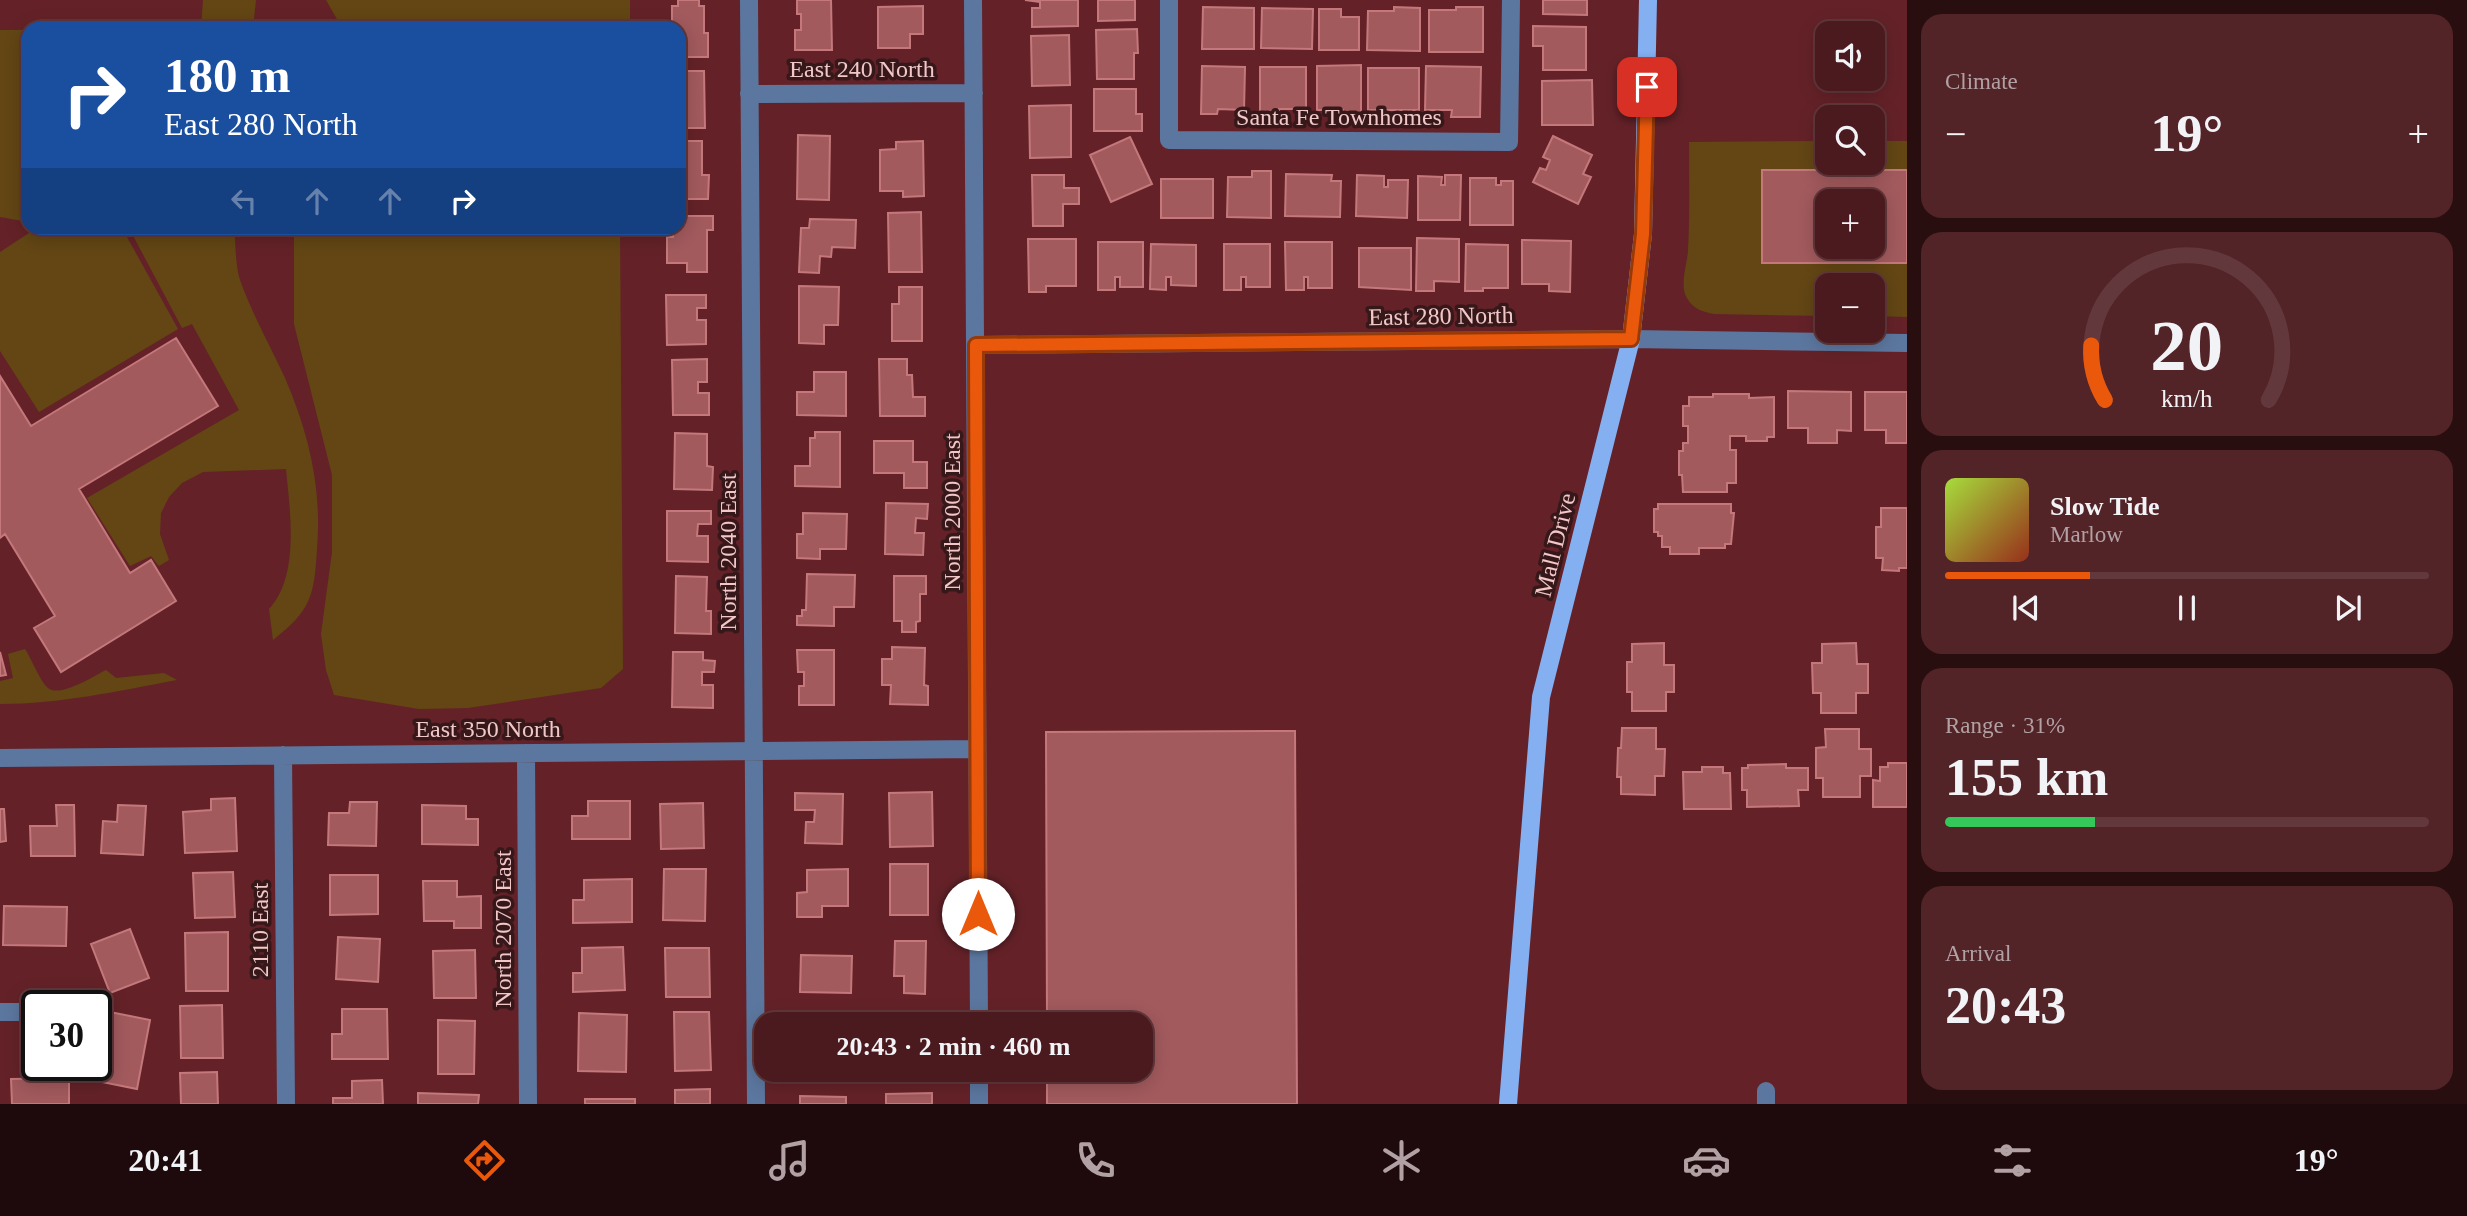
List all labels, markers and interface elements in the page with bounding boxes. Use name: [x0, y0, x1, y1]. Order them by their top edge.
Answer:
map controls: [1815, 21, 1885, 343]
button: sound: [1815, 21, 1885, 91]
text: 180 m: [164, 48, 291, 103]
icon: right: [49, 49, 140, 140]
street label: East 240 North: [789, 56, 935, 82]
pin: [1617, 57, 1677, 117]
icon: arrive: [1628, 68, 1666, 106]
text: Climate: [1945, 69, 2018, 94]
street label: Santa Fe Townhomes: [1236, 104, 1442, 130]
button: search: [1815, 105, 1885, 175]
text: 19°: [2151, 105, 2223, 162]
text: East 280 North: [164, 106, 358, 142]
text: −: [1945, 113, 1966, 155]
text: +: [2408, 113, 2429, 155]
icon: left: [225, 182, 263, 220]
icon: ahead: [298, 182, 336, 220]
icon: ahead: [371, 182, 409, 220]
icon: right: [444, 182, 482, 220]
button: +: [1815, 189, 1885, 259]
button: −: [1815, 273, 1885, 343]
street label: East 280 North: [1368, 302, 1514, 330]
text: 20: [2151, 305, 2223, 386]
text: km/h: [2161, 385, 2213, 412]
street label: North 2000 East: [939, 433, 965, 591]
street label: North 2040 East: [715, 473, 741, 631]
street label: Mall Drive: [1530, 490, 1580, 600]
text: Slow Tide: [2050, 492, 2160, 521]
text: Marlow: [2050, 522, 2123, 547]
icon: previous: [2007, 589, 2045, 627]
icon: pause: [2168, 589, 2206, 627]
icon: next: [2329, 589, 2367, 627]
text: Range · 31%: [1945, 713, 2065, 738]
street label: East 350 North: [415, 716, 561, 742]
text: 155 km: [1945, 749, 2108, 806]
street label: North 2070 East: [490, 850, 516, 1008]
position arrow: [941, 877, 1015, 951]
street label: 2110 East: [247, 882, 273, 977]
text: Arrival: [1945, 941, 2011, 966]
text: 20:43: [1945, 977, 2066, 1034]
speed limit sign: 30: [21, 990, 112, 1081]
text: 20:43 · 2 min · 460 m: [837, 1032, 1071, 1061]
icon: directions: [460, 1136, 509, 1185]
icon: music: [765, 1136, 814, 1185]
icon: phone: [1071, 1136, 1120, 1185]
icon: climate: [1377, 1136, 1426, 1185]
icon: car: [1682, 1136, 1731, 1185]
icon: filters: [1988, 1136, 2037, 1185]
text: 20:41: [128, 1142, 203, 1178]
text: 19°: [2294, 1142, 2339, 1178]

